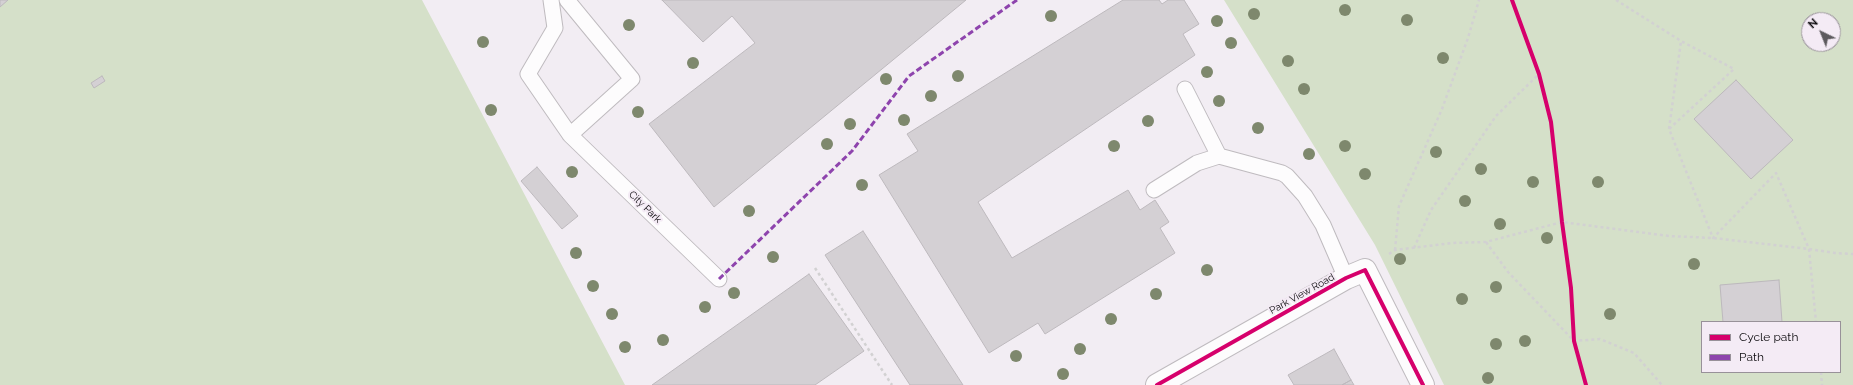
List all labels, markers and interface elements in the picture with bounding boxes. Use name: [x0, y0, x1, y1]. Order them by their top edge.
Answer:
north arrow: [1801, 12, 1841, 52]
text: N: [1806, 16, 1821, 31]
street label: City Park: [626, 189, 664, 225]
street label: Park View Road: [1267, 271, 1337, 317]
legend: [1701, 321, 1841, 373]
text: Cycle path: [1739, 330, 1798, 344]
text: Path: [1739, 350, 1764, 364]

